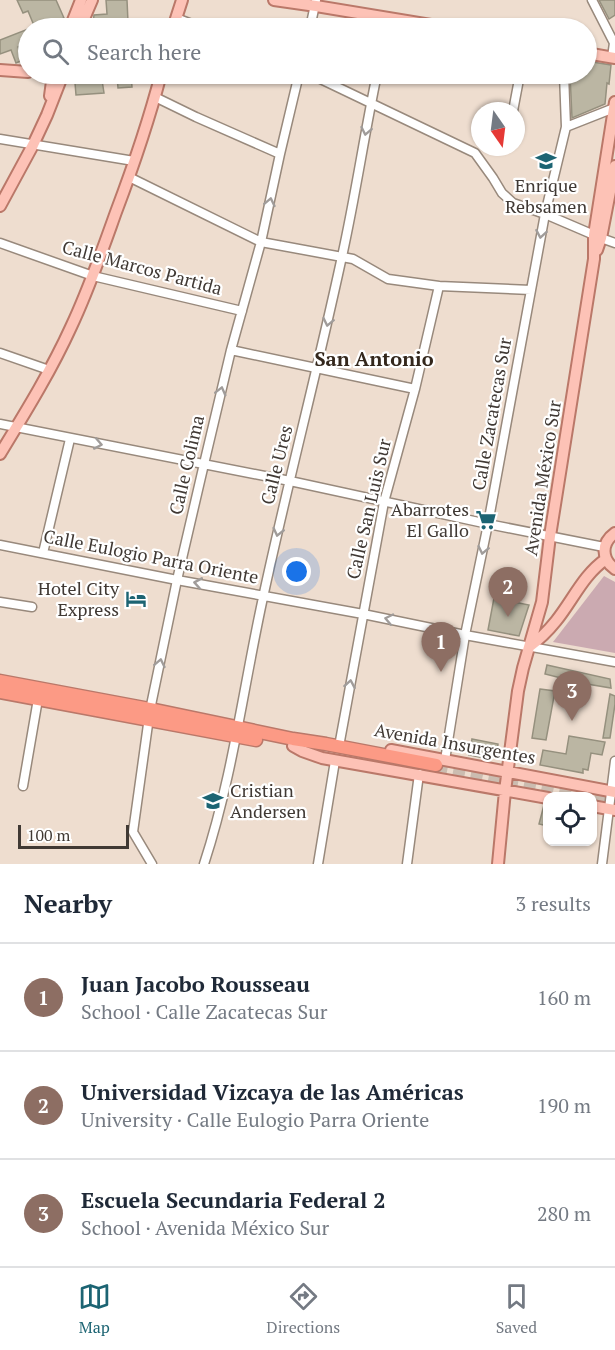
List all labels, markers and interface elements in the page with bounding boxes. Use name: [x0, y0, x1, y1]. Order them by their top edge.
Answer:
search box: [18, 18, 597, 84]
icon: search: [39, 35, 72, 68]
text: Search here: [87, 37, 201, 66]
north arrow: [471, 102, 525, 156]
one-way arrow: [360, 126, 373, 136]
school or university icon: Enrique Rebsamen: [534, 149, 558, 173]
place label: Enrique Rebsamen: [505, 173, 587, 218]
one-way arrow: [262, 197, 275, 207]
one-way arrow: [535, 229, 548, 239]
street label: Calle Marcos Partida: [60, 234, 225, 300]
one-way arrow: [322, 317, 335, 327]
street label: Calle Zacatecas Sur: [466, 335, 516, 492]
district label: San Antonio: [314, 345, 434, 372]
one-way arrow: [214, 386, 227, 396]
street label: Avenida México Sur: [518, 398, 566, 557]
street label: Calle Colima: [163, 413, 209, 517]
street label: Calle Ures: [255, 423, 297, 507]
street label: Calle San Luis Sur: [340, 436, 396, 581]
one-way arrow: [93, 437, 103, 450]
place label: Abarrotes El Gallo: [391, 497, 469, 542]
supermarket icon: Abarrotes El Gallo: [474, 508, 498, 532]
street label: Calle Eulogio Parra Oriente: [42, 523, 261, 589]
one-way arrow: [272, 527, 285, 537]
one-way arrow: [477, 544, 490, 554]
your location: [282, 557, 311, 586]
pin: 2: [488, 568, 528, 617]
place label: Hotel City Express: [38, 576, 120, 621]
one-way arrow: [193, 578, 202, 590]
hotel icon: Hotel City Express: [124, 587, 148, 611]
one-way arrow: [384, 613, 394, 626]
pin: 1: [422, 622, 460, 672]
one-way arrow: [153, 658, 166, 668]
pin: 3: [552, 672, 592, 721]
one-way arrow: [344, 679, 356, 688]
street label: Avenida Insurgentes: [373, 717, 538, 769]
place label: Cristian Andersen: [230, 778, 307, 823]
school or university icon: Cristian Andersen: [201, 789, 225, 813]
map controls: [543, 792, 597, 846]
button: locate: [543, 792, 597, 846]
scale bar: [18, 822, 129, 850]
text: 100 m: [27, 824, 70, 846]
text: Nearby: [24, 886, 112, 920]
text: 3 results: [516, 890, 591, 917]
text: Juan Jacobo Rousseau: [81, 969, 310, 998]
text: 1: [38, 984, 49, 1011]
text: 160 m: [537, 984, 591, 1011]
text: School · Calle Zacatecas Sur: [81, 998, 327, 1025]
text: Universidad Vizcaya de las Américas: [81, 1077, 464, 1106]
text: 2: [38, 1092, 49, 1119]
text: 190 m: [537, 1092, 591, 1119]
text: University · Calle Eulogio Parra Oriente: [81, 1106, 429, 1133]
text: Escuela Secundaria Federal 2: [81, 1185, 386, 1214]
text: 3: [38, 1200, 49, 1227]
text: 280 m: [537, 1200, 591, 1227]
text: School · Avenida México Sur: [81, 1214, 329, 1241]
tab: Map: [78, 1280, 111, 1338]
tab: Directions: [266, 1280, 340, 1338]
tab: Saved: [496, 1280, 537, 1338]

